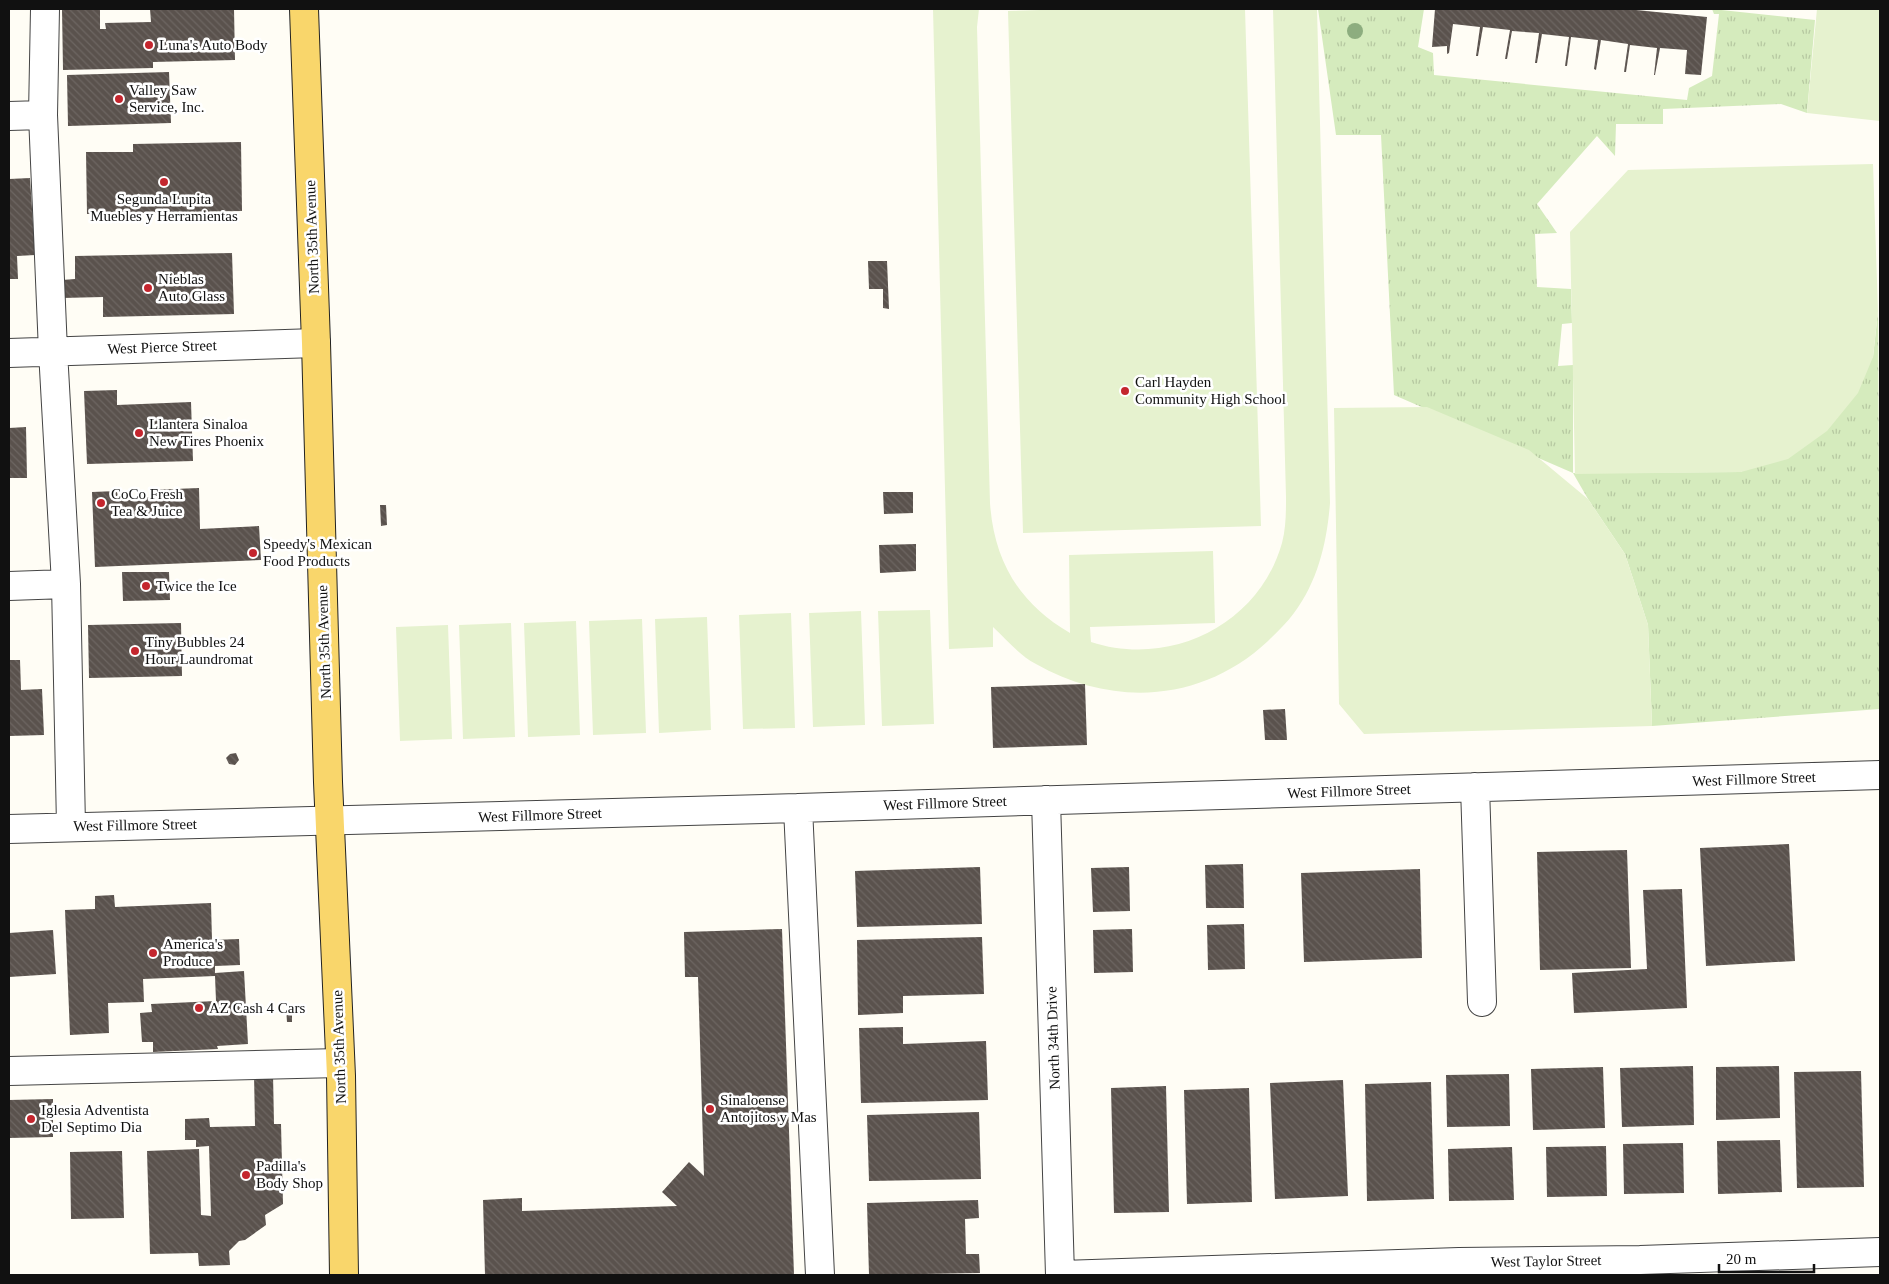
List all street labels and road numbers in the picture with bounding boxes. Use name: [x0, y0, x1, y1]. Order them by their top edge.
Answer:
street label: North 35th Avenue: [302, 179, 322, 294]
street label: West Pierce Street: [107, 337, 218, 357]
street label: North 35th Avenue: [314, 584, 334, 699]
street label: West Fillmore Street: [1692, 769, 1817, 789]
street label: West Fillmore Street: [1287, 781, 1412, 801]
street label: West Fillmore Street: [883, 793, 1008, 813]
street label: West Fillmore Street: [478, 805, 603, 825]
street label: West Fillmore Street: [73, 816, 198, 834]
street label: North 34th Drive: [1043, 986, 1063, 1090]
street label: North 35th Avenue: [329, 989, 349, 1104]
street label: West Taylor Street: [1490, 1252, 1602, 1270]

